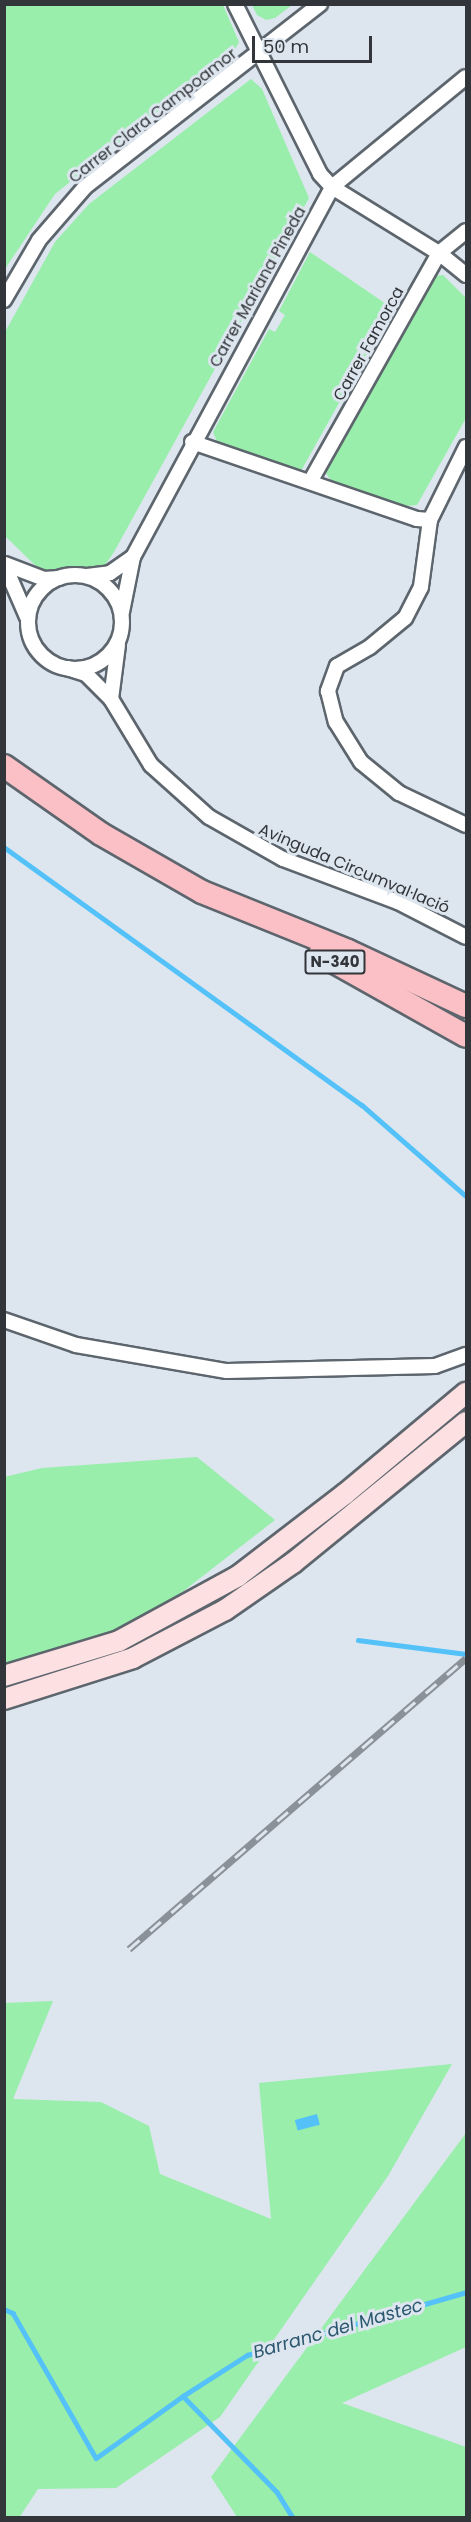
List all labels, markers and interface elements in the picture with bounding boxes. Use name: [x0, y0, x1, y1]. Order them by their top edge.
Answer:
scale bar: [255, 24, 375, 62]
text: 50 m: [263, 34, 309, 59]
street label: Carrer Clara Campoamor: [65, 45, 241, 187]
street label: Carrer Mariana Pineda: [206, 203, 310, 371]
street label: Carrer Famorca: [330, 284, 408, 404]
street label: Avinguda Circumval·lació: [256, 820, 452, 918]
road number: N-340: [304, 950, 366, 974]
water label: Barranc del Mastec: [251, 2294, 425, 2364]

